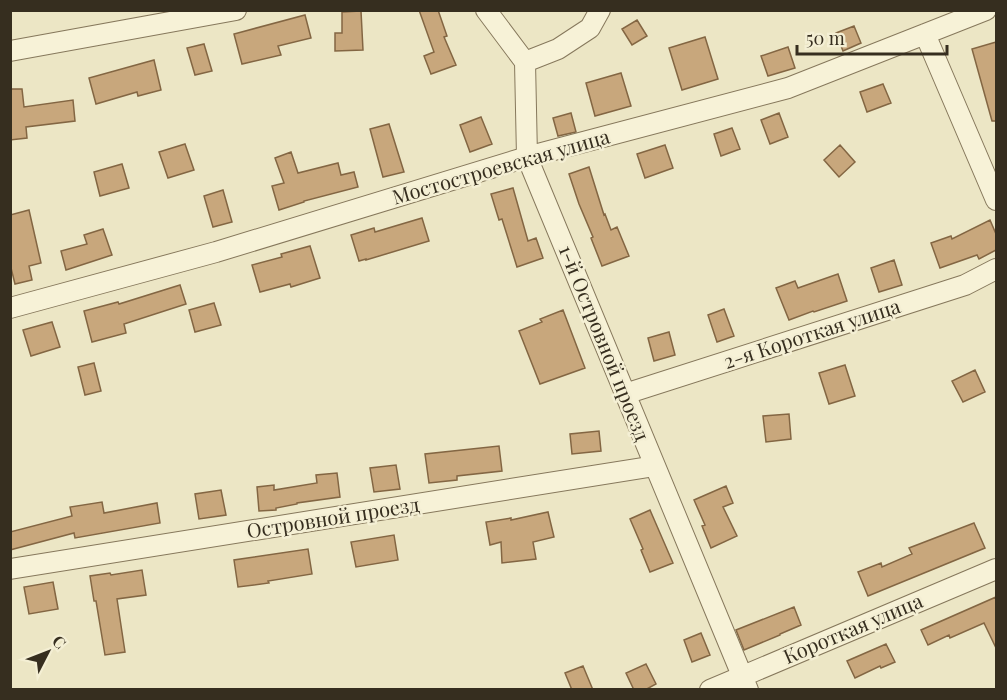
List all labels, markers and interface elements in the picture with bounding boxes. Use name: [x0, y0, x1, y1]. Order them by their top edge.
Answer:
scale bar: [797, 18, 947, 56]
text: 50 m: [806, 26, 845, 50]
street label: Мостостроевская улица: [389, 122, 613, 210]
street label: 1-й Островной проезд: [554, 240, 657, 445]
street label: 2-я Короткая улица: [720, 291, 903, 374]
street label: Островной проезд: [244, 489, 422, 544]
street label: Короткая улица: [779, 586, 926, 669]
north arrow: [18, 622, 78, 682]
text: С: [48, 630, 71, 653]

